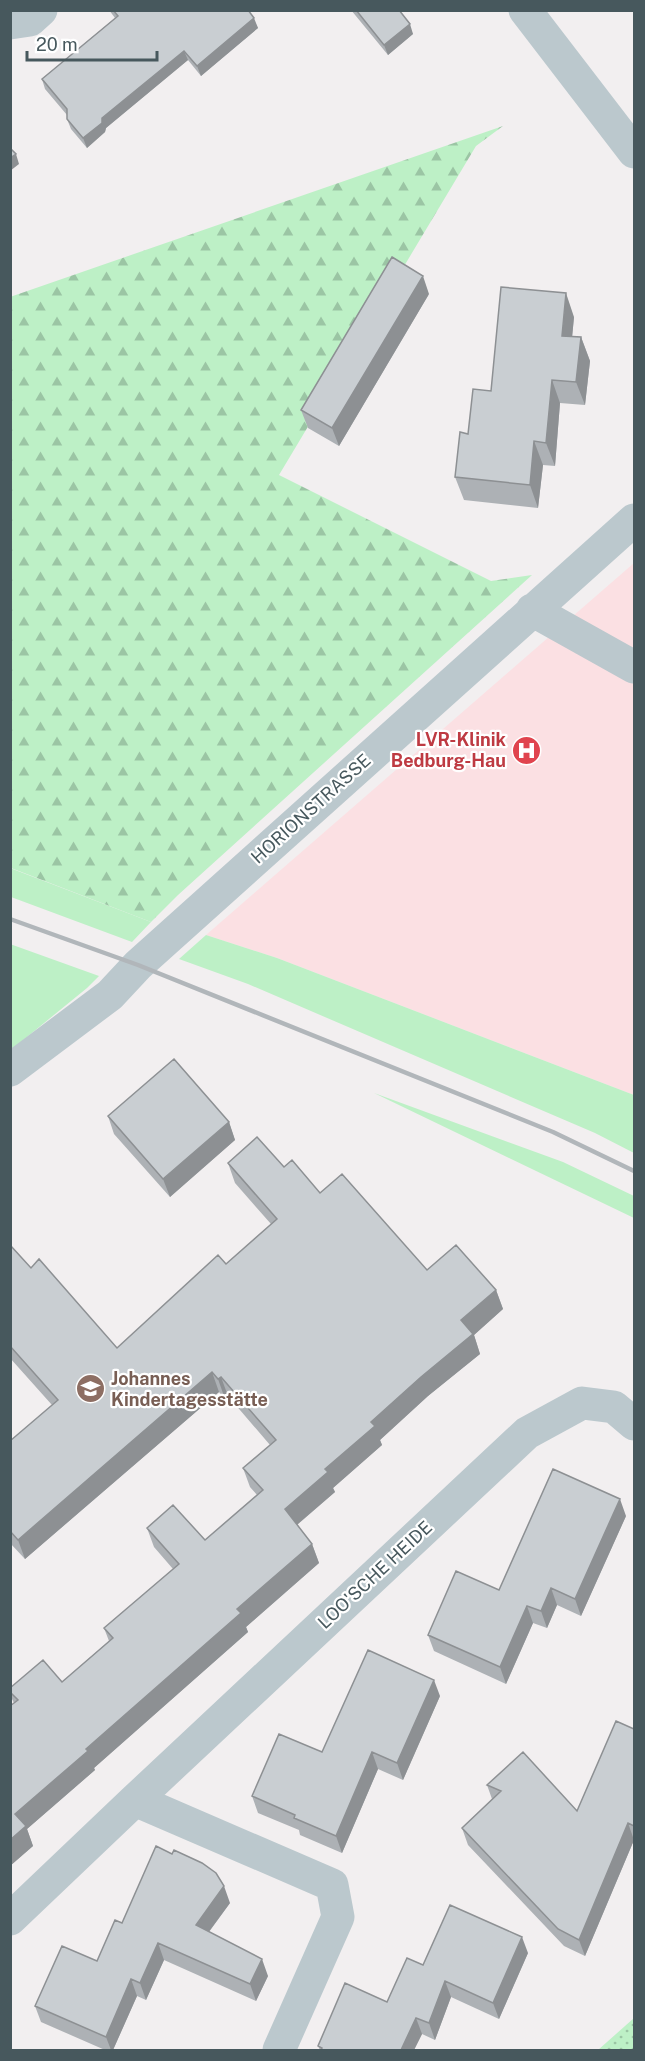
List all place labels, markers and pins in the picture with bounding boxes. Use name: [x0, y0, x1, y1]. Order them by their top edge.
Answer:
place label: LVR-Klinik Bedburg-Hau: [391, 729, 507, 771]
hospital icon: LVR-Klinik Bedburg-Hau: [511, 734, 543, 766]
place label: Johannes Kindertagesstätte: [111, 1368, 268, 1410]
school or university icon: Johannes Kindertagesstätte: [74, 1373, 106, 1405]

